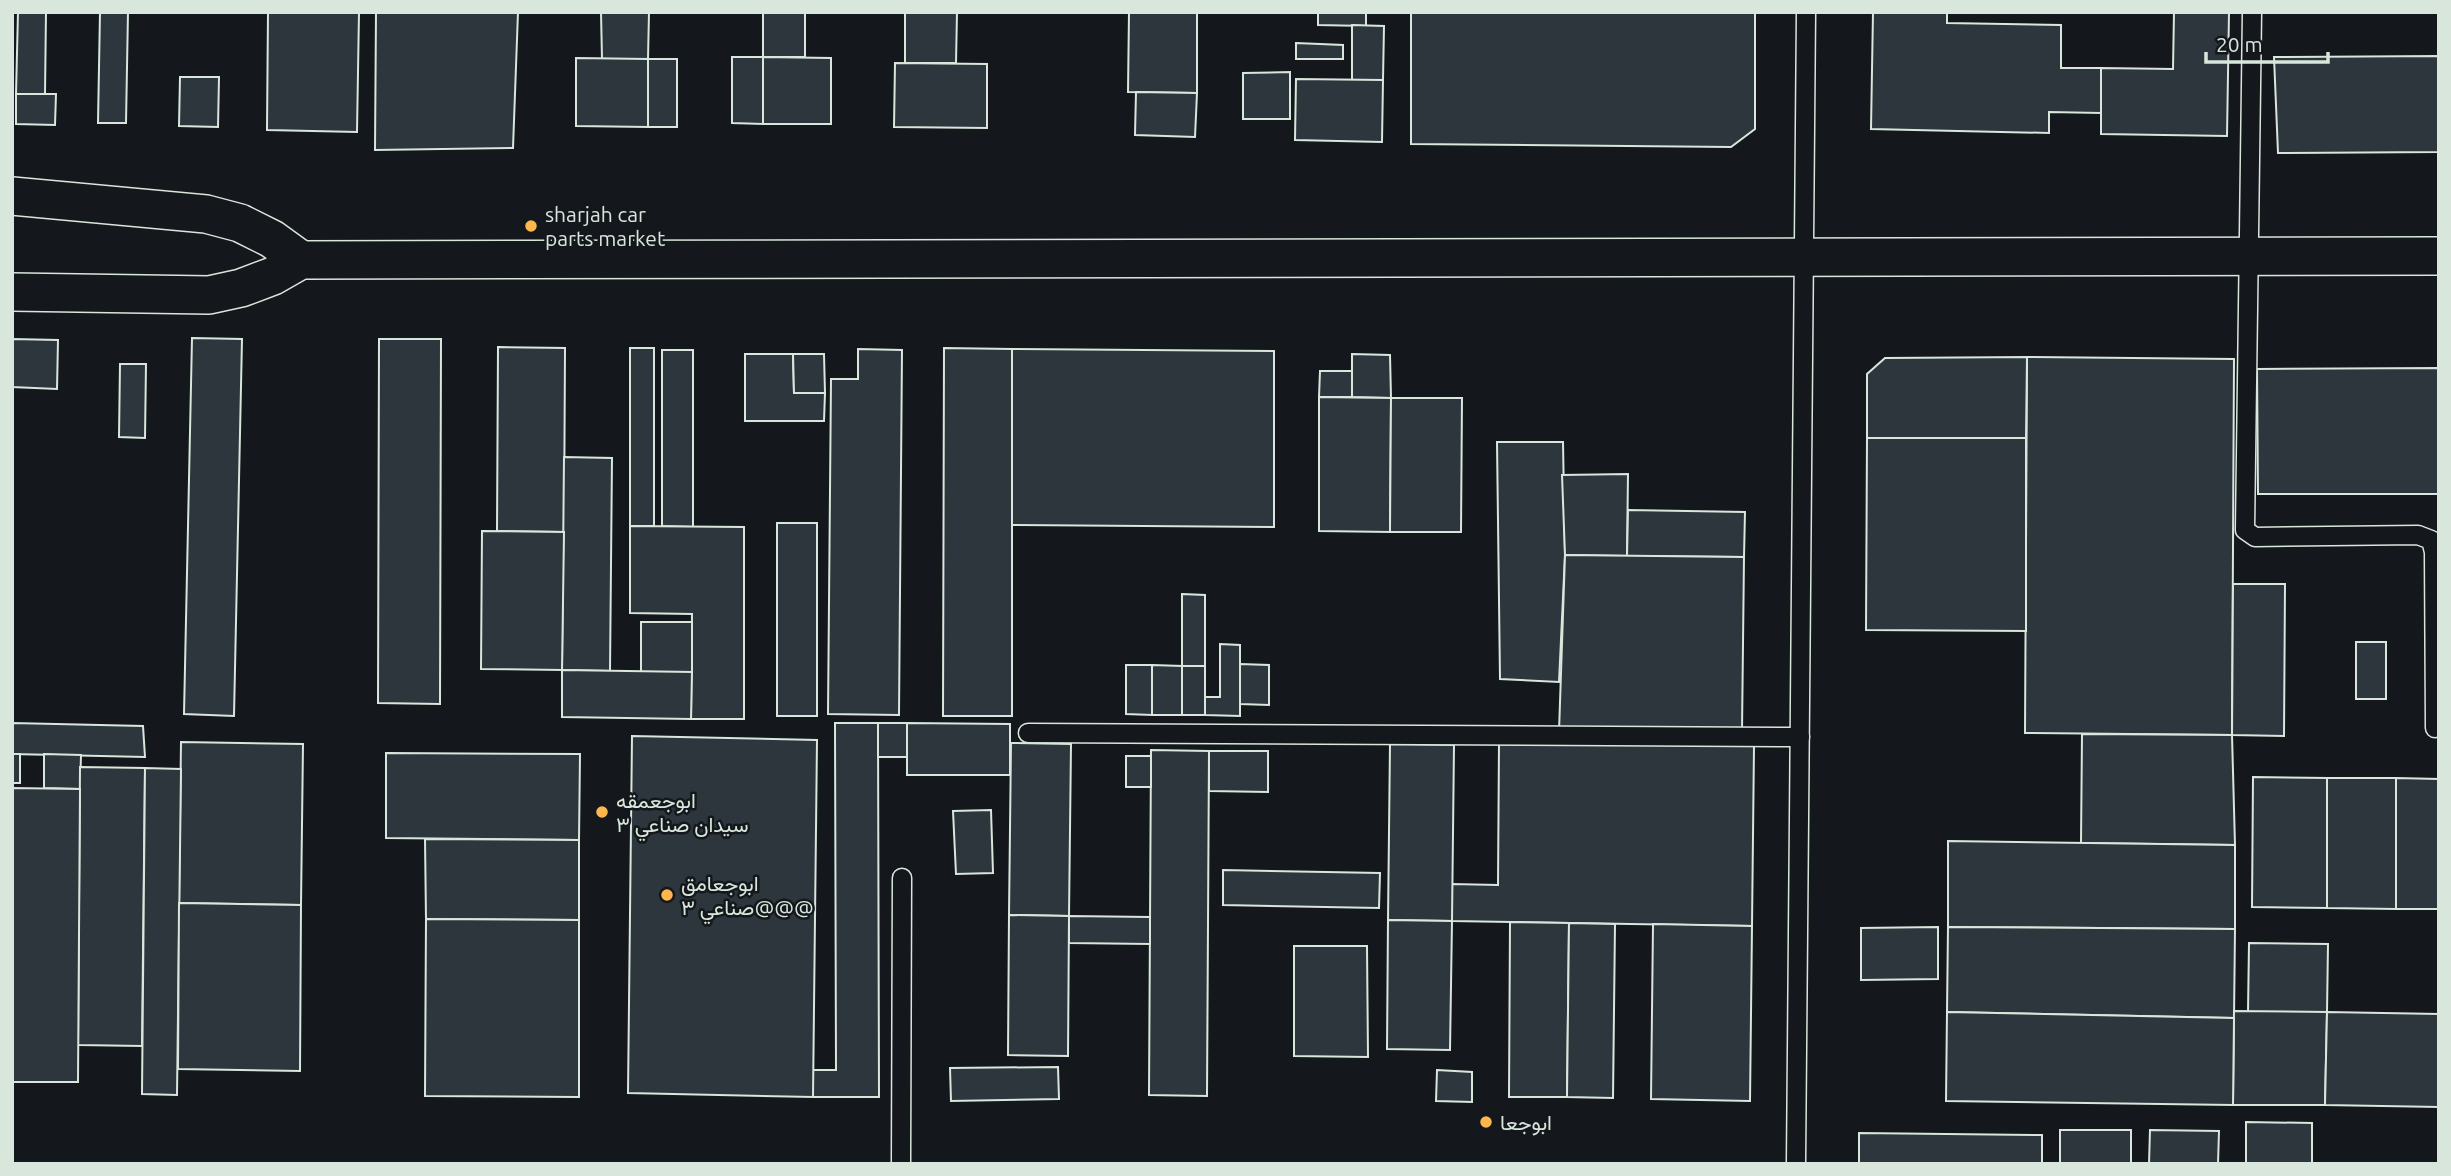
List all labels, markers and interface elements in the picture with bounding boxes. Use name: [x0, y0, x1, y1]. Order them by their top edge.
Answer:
scale bar: [2206, 21, 2328, 65]
text: 20 m: [2216, 32, 2263, 56]
place label: sharjah car parts market: [545, 202, 665, 250]
marker: sharjah car parts market: [523, 218, 539, 234]
place label: ابوجعمقه سيدان صناعي ٣: [616, 788, 749, 842]
marker: ابوجعمقه سيدان صناعي ٣: [594, 804, 610, 820]
place label: ابوجعامق صناعي ٣@@@: [681, 871, 814, 925]
marker: ابوجعامق صناعي ٣@@@: [659, 887, 675, 903]
place label: ابوجعا: [1500, 1110, 1552, 1136]
marker: ابوجعا: [1478, 1114, 1494, 1130]

